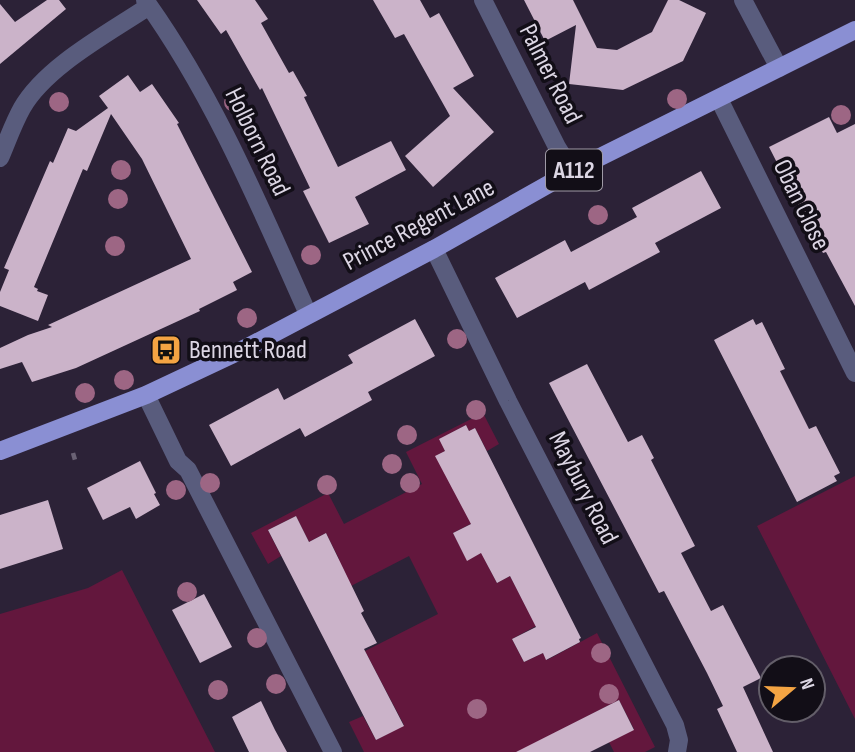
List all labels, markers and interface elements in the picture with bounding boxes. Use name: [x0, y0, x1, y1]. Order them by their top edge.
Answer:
street label: Palmer Road: [512, 19, 588, 129]
street label: Holborn Road: [218, 83, 296, 201]
road number: A112: [546, 150, 602, 190]
street label: Oban Close: [766, 155, 836, 255]
street label: Prince Regent Lane: [338, 172, 500, 278]
bus stop icon: Bennett Road: [149, 333, 183, 367]
place label: Bennett Road: [189, 335, 307, 366]
street label: Maybury Road: [541, 427, 625, 549]
north arrow: [757, 654, 827, 724]
text: N: [794, 675, 819, 692]

